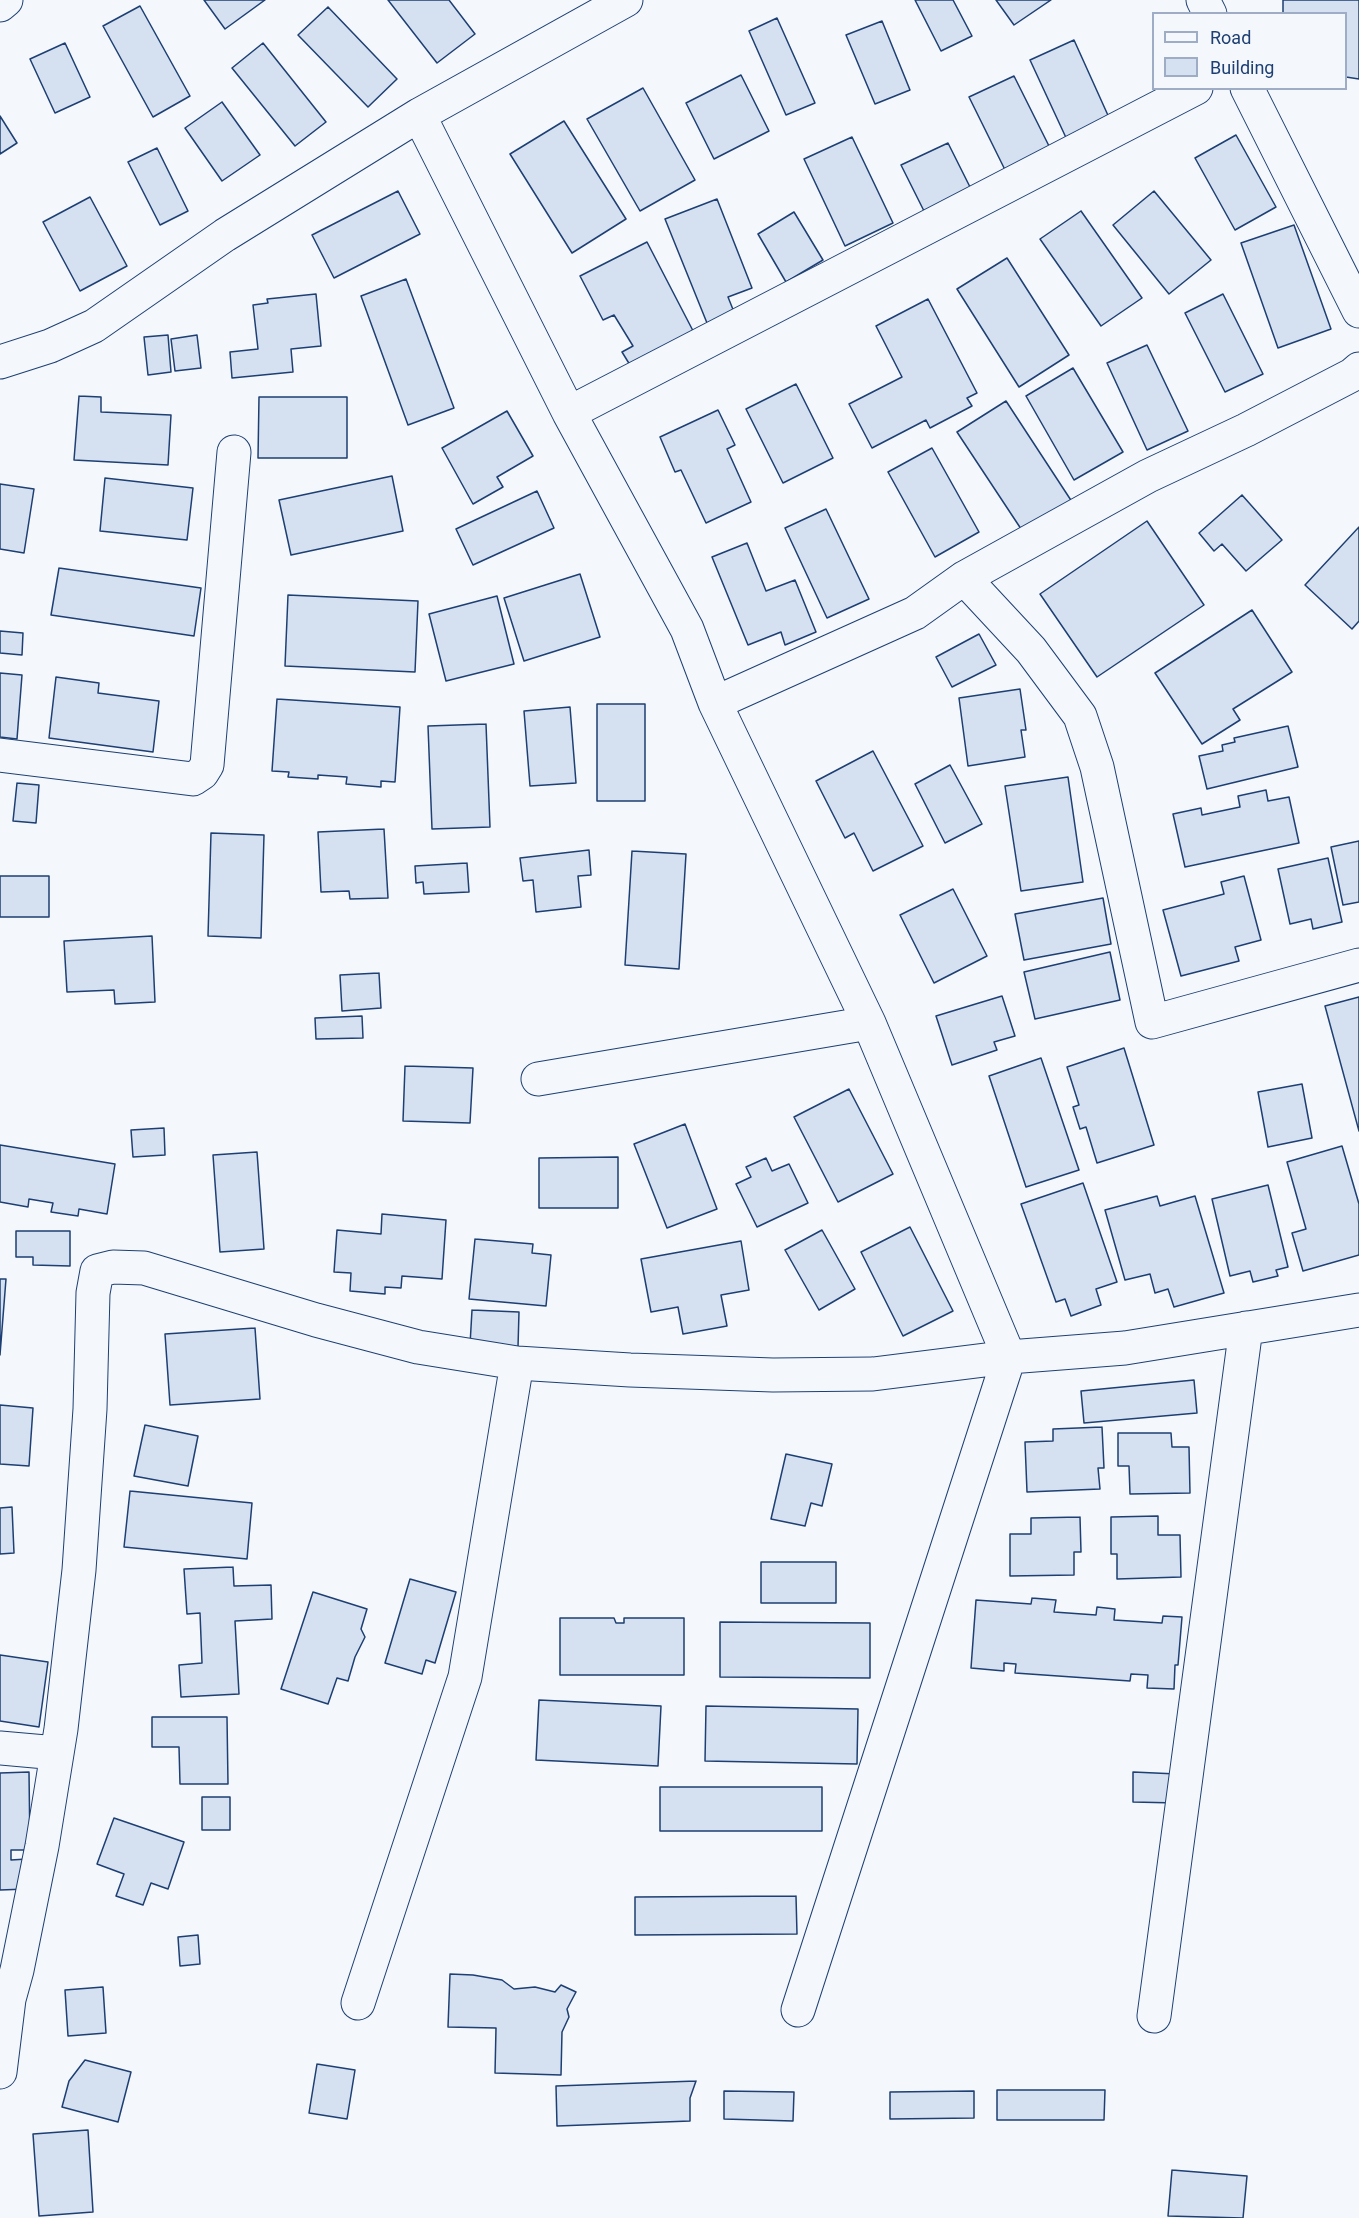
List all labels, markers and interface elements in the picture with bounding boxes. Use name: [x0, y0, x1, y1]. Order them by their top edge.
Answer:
legend: [1152, 12, 1347, 90]
text: Road: [1210, 27, 1251, 48]
text: Building: [1210, 57, 1274, 78]

